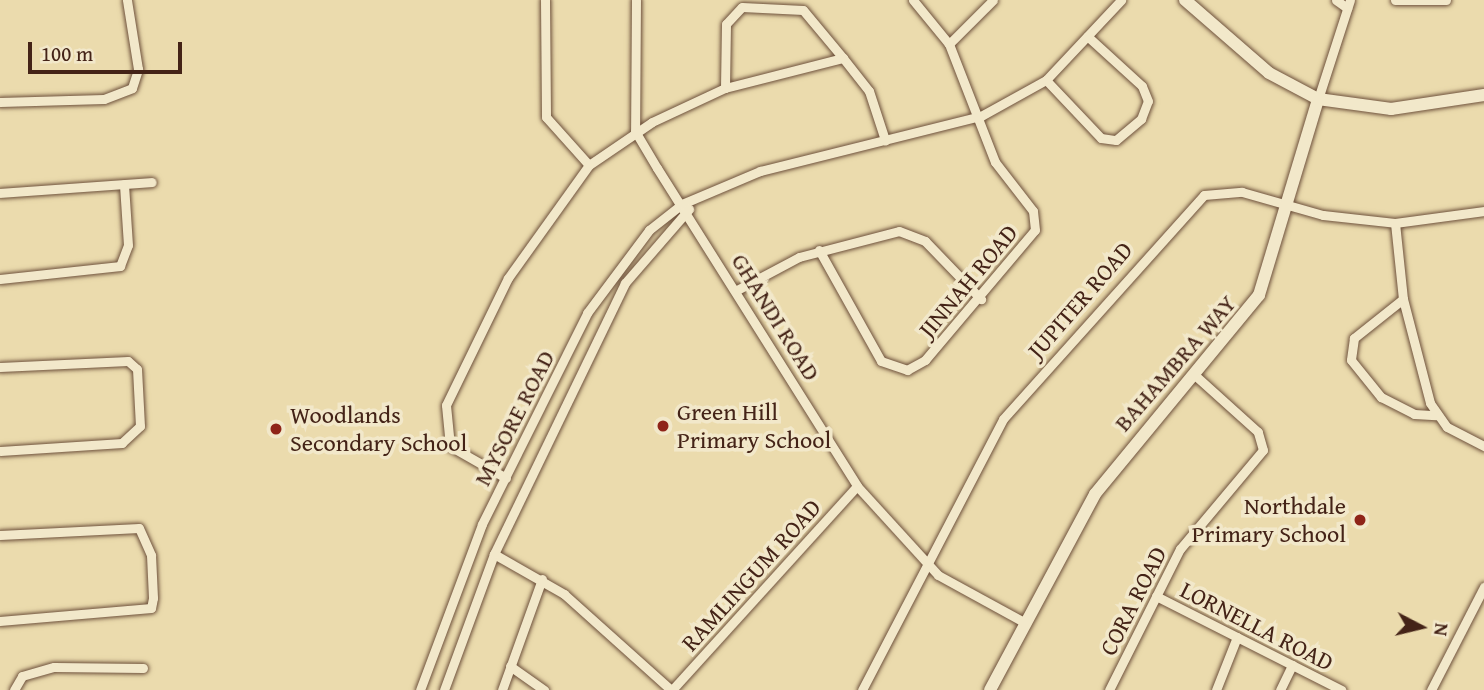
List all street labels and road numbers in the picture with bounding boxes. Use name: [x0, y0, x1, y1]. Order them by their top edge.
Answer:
street label: JINNAH ROAD: [912, 219, 1024, 343]
street label: JUPITER ROAD: [1022, 236, 1138, 364]
street label: GHANDI ROAD: [726, 248, 826, 386]
street label: BAHAMBRA WAY: [1108, 289, 1242, 437]
street label: MYSORE ROAD: [468, 346, 560, 490]
street label: RAMLINGUM ROAD: [675, 493, 827, 657]
street label: CORA ROAD: [1093, 542, 1173, 660]
street label: LORNELLA ROAD: [1176, 575, 1338, 677]

